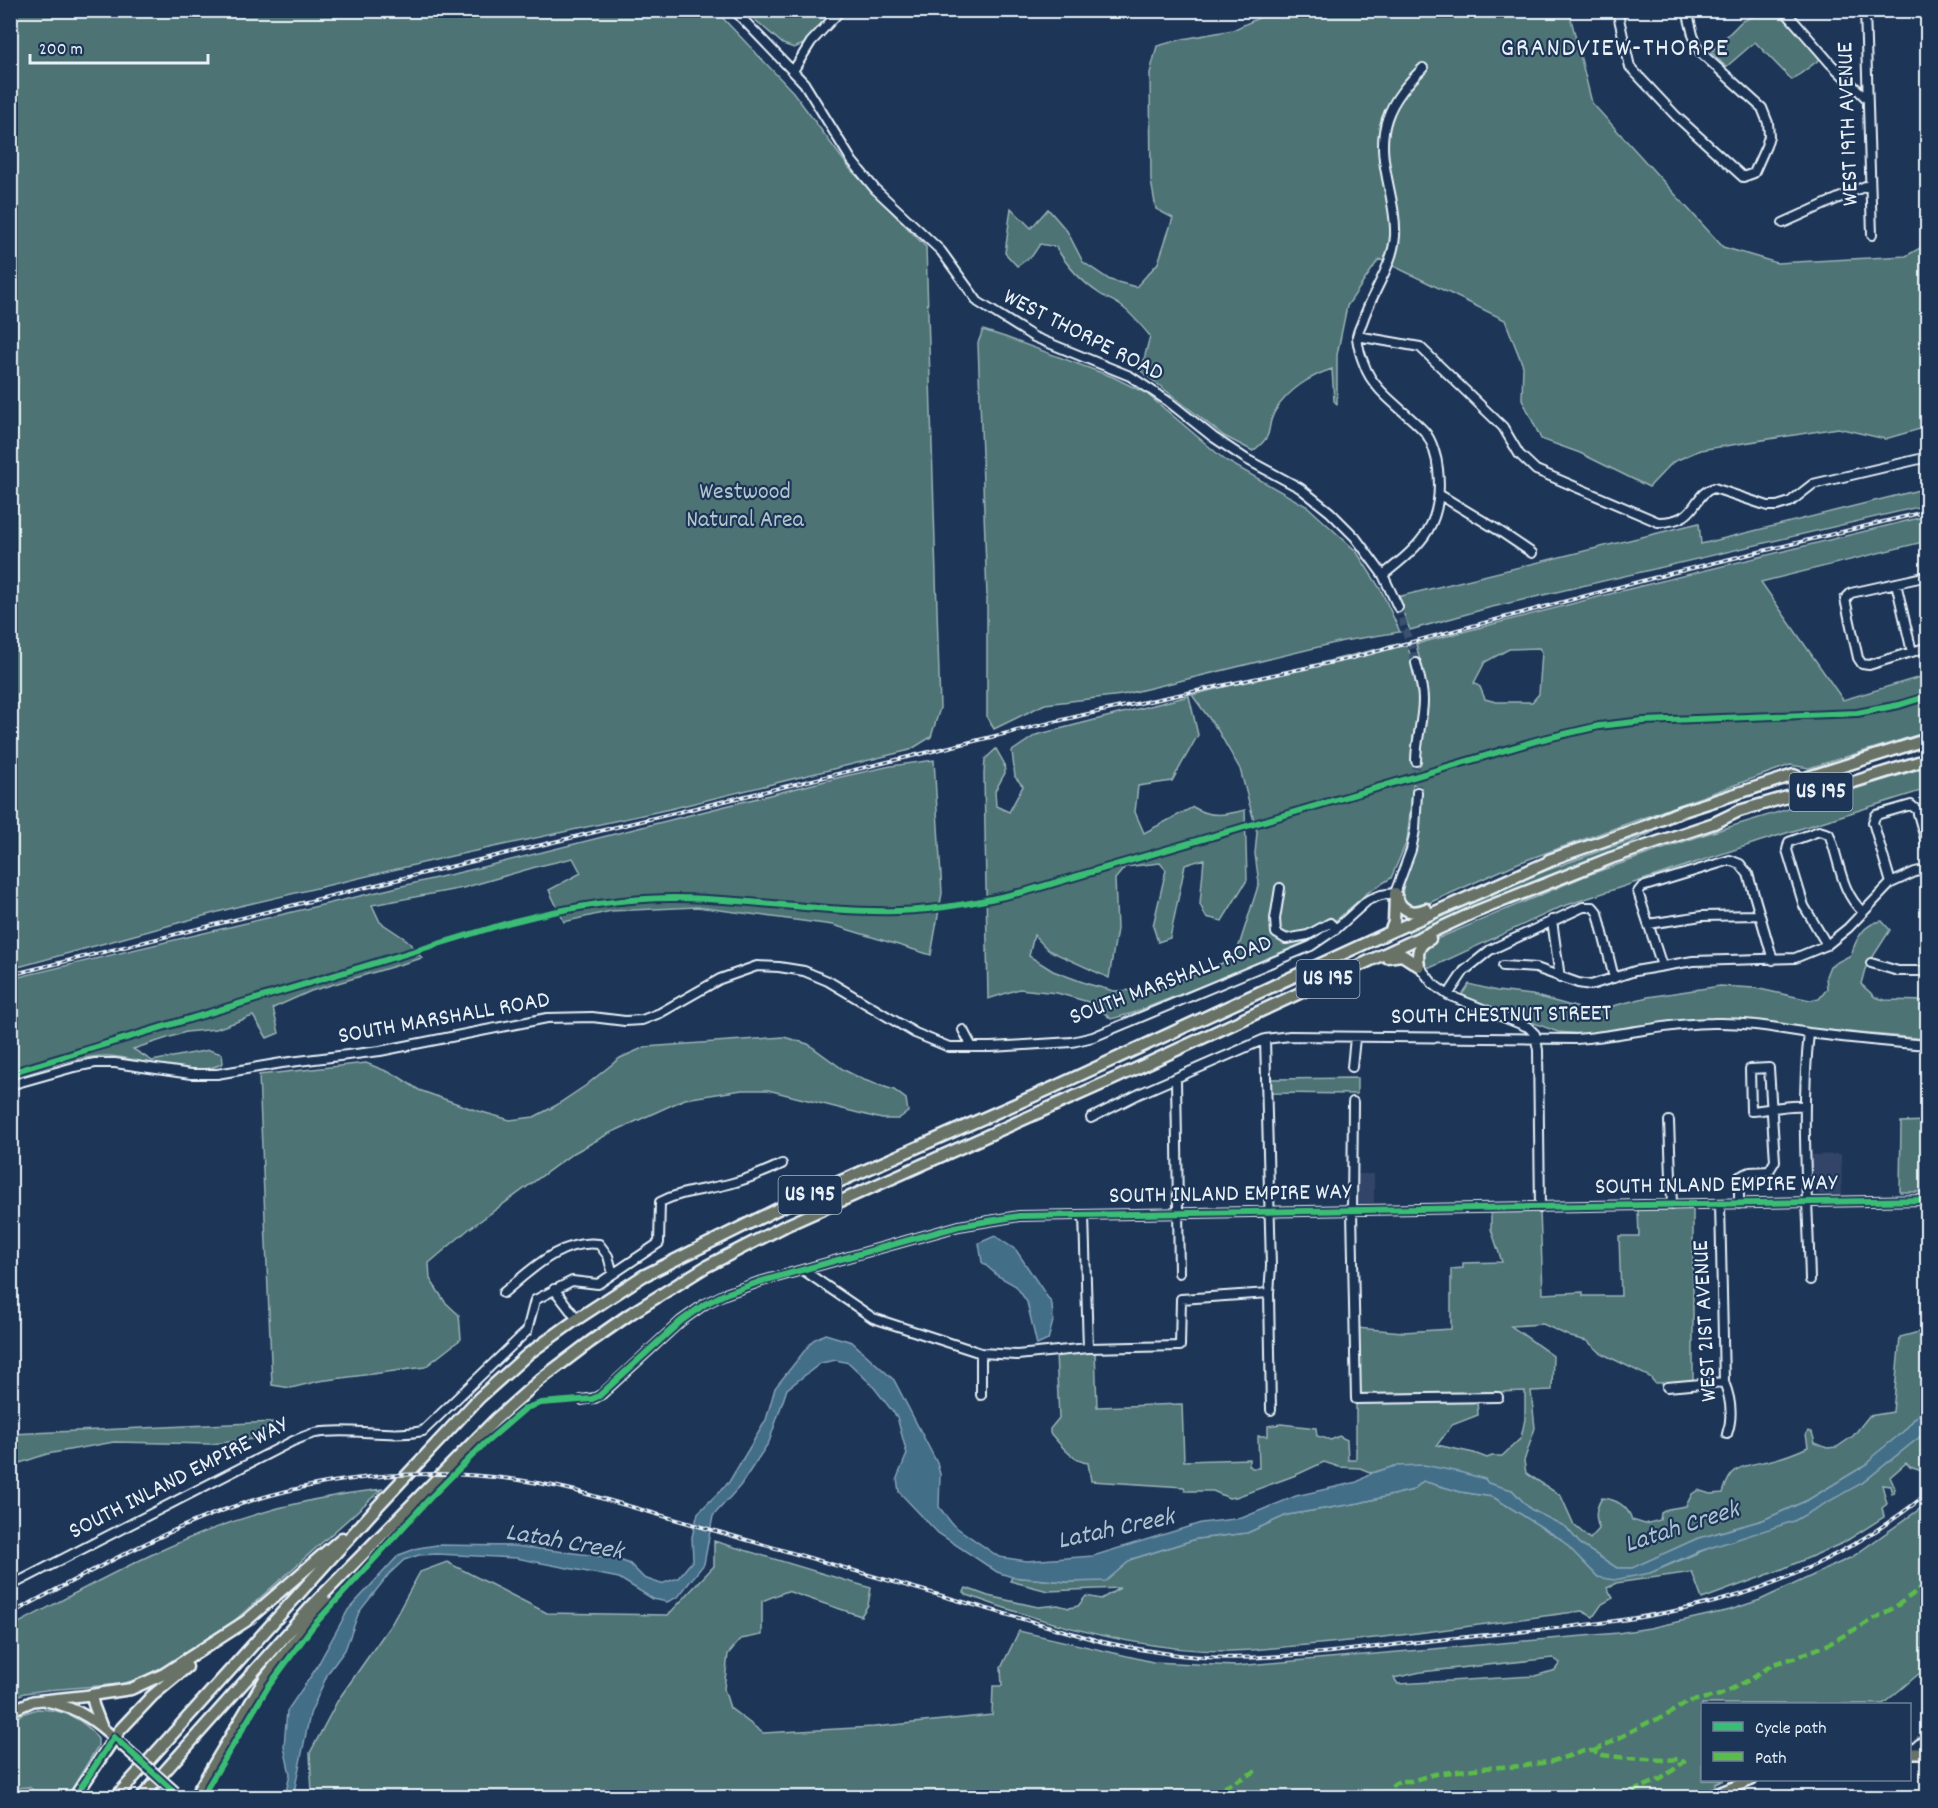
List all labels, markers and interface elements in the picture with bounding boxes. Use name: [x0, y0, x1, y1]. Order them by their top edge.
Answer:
scale bar: [30, 27, 208, 65]
district label: GRANDVIEW-THORPE: [1501, 30, 1729, 69]
text: 200 m: [39, 38, 83, 63]
street label: WEST 19TH AVENUE: [1829, 41, 1869, 206]
street label: WEST THORPE ROAD: [997, 281, 1169, 391]
park label: Westwood Natural Area: [686, 476, 804, 538]
road number: US 195: [1790, 773, 1852, 811]
street label: SOUTH MARSHALL ROAD: [1065, 927, 1277, 1035]
road number: US 195: [1296, 960, 1360, 998]
street label: SOUTH MARSHALL ROAD: [336, 984, 552, 1054]
street label: SOUTH CHESTNUT STREET: [1391, 997, 1612, 1035]
street label: SOUTH INLAND EMPIRE WAY: [1595, 1167, 1839, 1205]
road number: US 195: [778, 1176, 842, 1214]
street label: SOUTH INLAND EMPIRE WAY: [1109, 1176, 1353, 1214]
street label: WEST 21ST AVENUE: [1685, 1239, 1727, 1403]
street label: SOUTH INLAND EMPIRE WAY: [63, 1408, 296, 1549]
water label: Latah Creek: [1620, 1491, 1746, 1564]
water label: Latah Creek: [1054, 1499, 1180, 1560]
water label: Latah Creek: [502, 1514, 628, 1572]
legend: [1701, 1703, 1911, 1781]
text: Cycle path: [1755, 1717, 1826, 1742]
text: Path: [1755, 1747, 1787, 1772]

